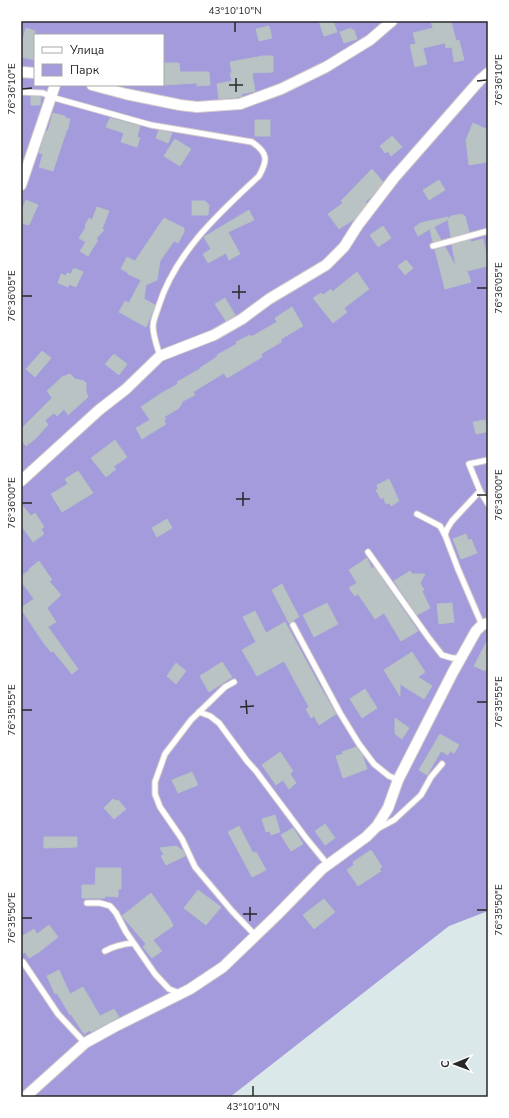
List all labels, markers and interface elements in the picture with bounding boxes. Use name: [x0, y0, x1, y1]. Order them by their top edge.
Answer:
text: 43°10'10"N: [208, 4, 262, 18]
legend: [34, 34, 164, 86]
text: Улица: [69, 42, 104, 58]
text: 76°36'10"E: [492, 54, 506, 106]
text: Парк: [70, 62, 100, 78]
text: 76°36'10"E: [5, 63, 19, 115]
text: 76°36'05"E: [492, 262, 506, 314]
text: 76°36'05"E: [5, 270, 19, 322]
text: 76°36'00"E: [492, 469, 506, 521]
text: 76°36'00"E: [5, 477, 19, 529]
text: 76°35'55"E: [492, 676, 506, 728]
text: 76°35'55"E: [5, 684, 19, 736]
text: 76°35'50"E: [492, 884, 506, 936]
text: 76°35'50"E: [5, 892, 19, 944]
north arrow: [435, 1044, 475, 1084]
text: С: [438, 1060, 453, 1068]
text: 43°10'10"N: [226, 1100, 280, 1114]

